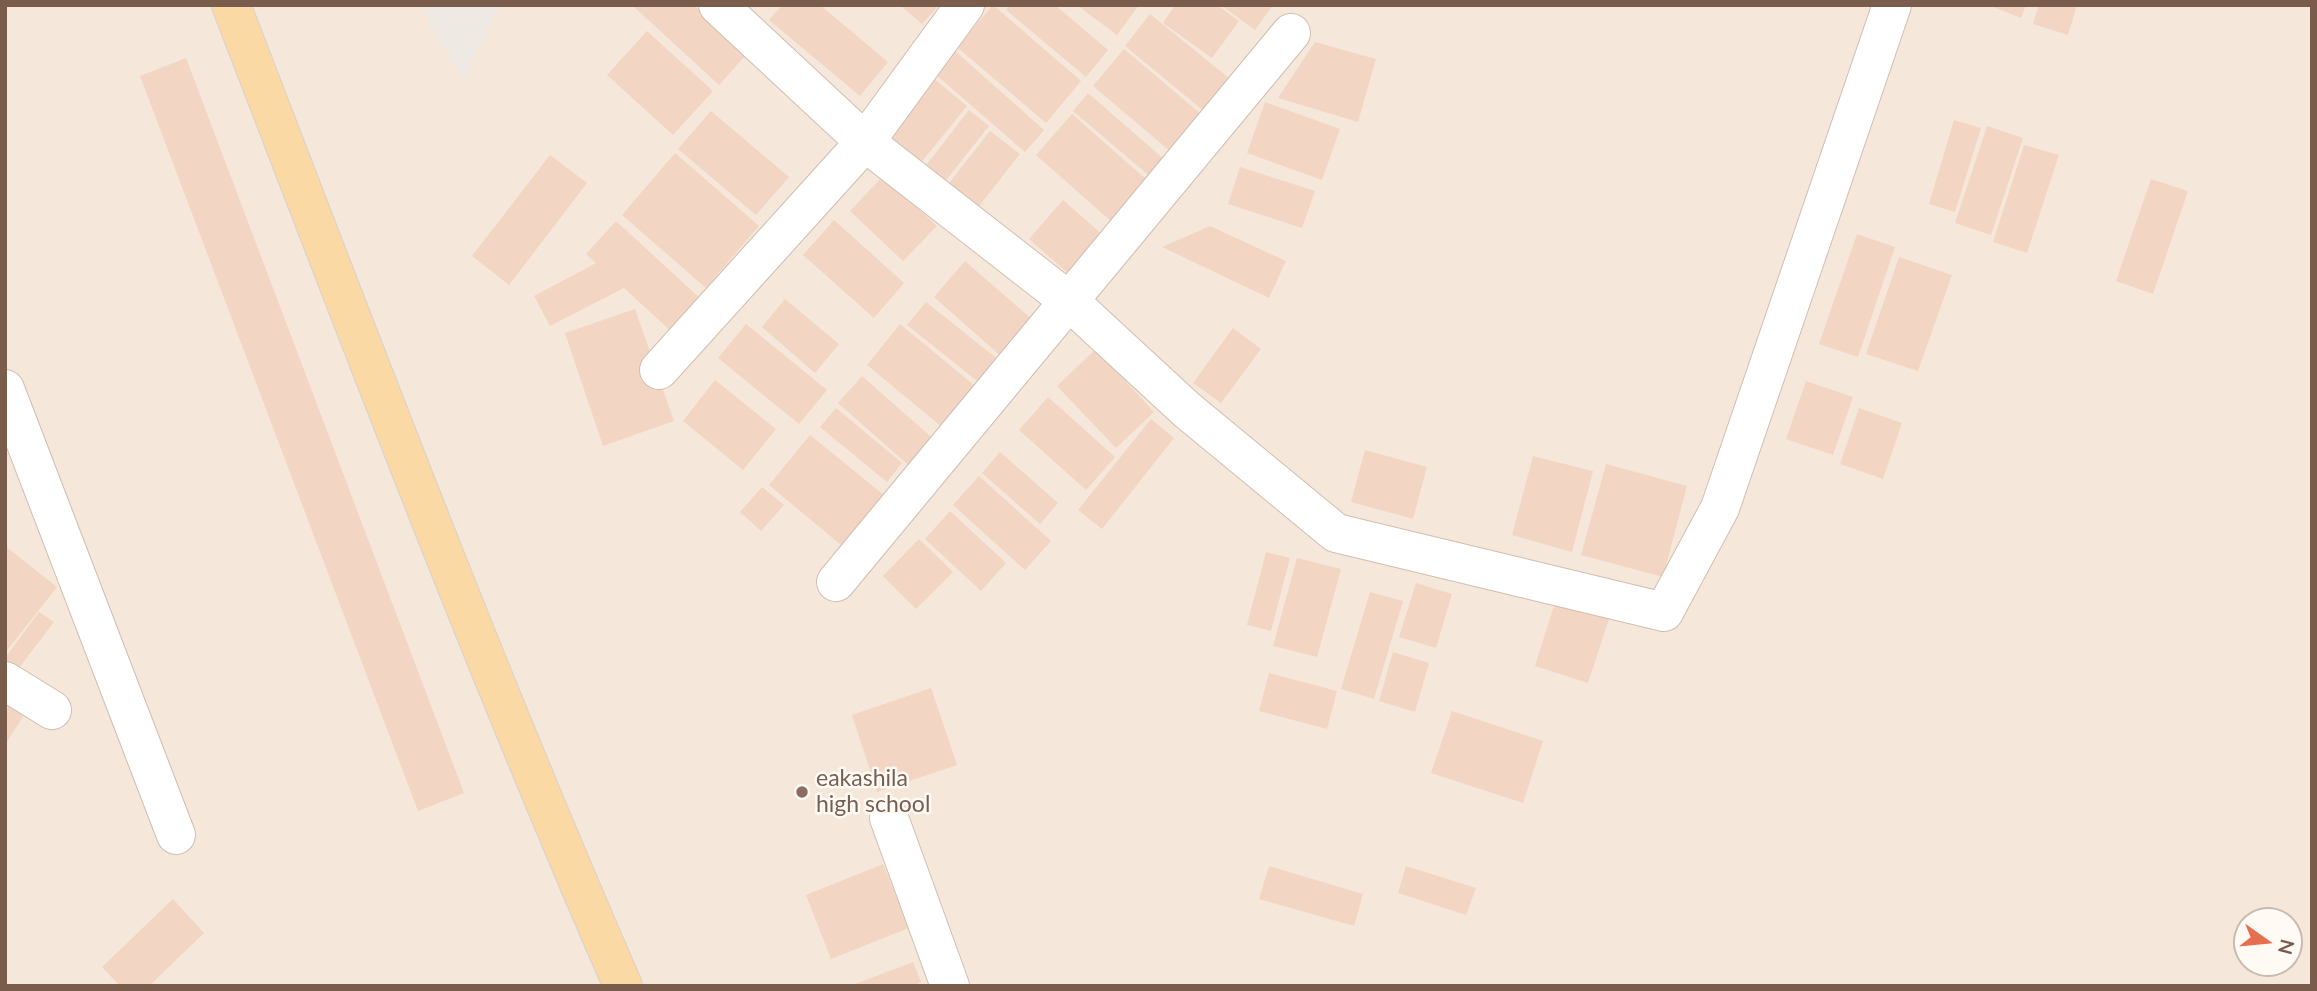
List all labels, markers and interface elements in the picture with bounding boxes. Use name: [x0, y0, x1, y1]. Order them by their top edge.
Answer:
place label: eakashila high school: [816, 765, 930, 819]
marker: eakashila high school: [794, 784, 810, 800]
north arrow: [2233, 907, 2303, 977]
text: N: [2274, 937, 2300, 957]

